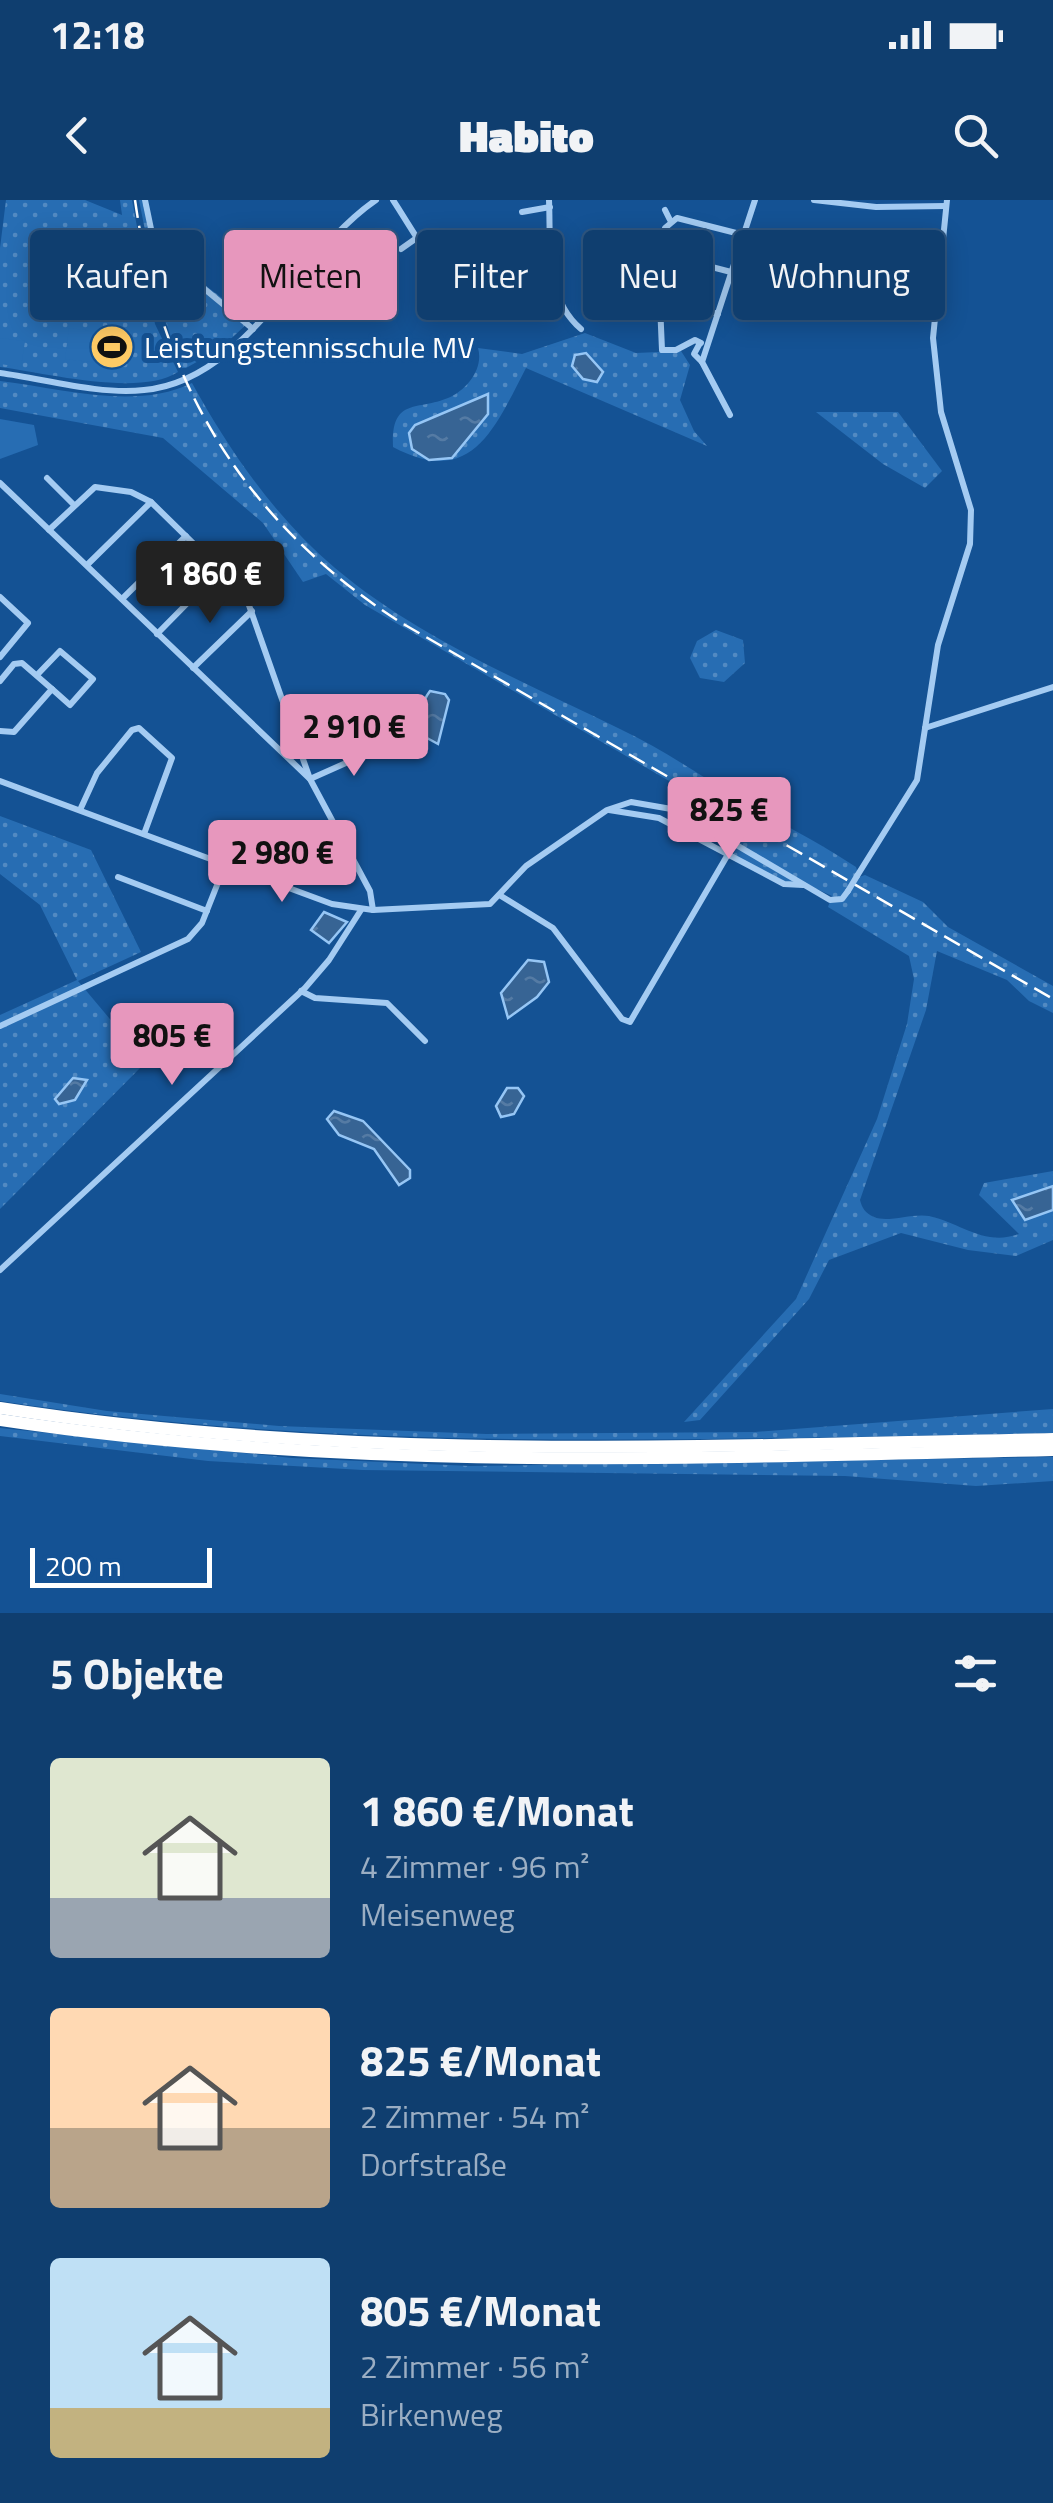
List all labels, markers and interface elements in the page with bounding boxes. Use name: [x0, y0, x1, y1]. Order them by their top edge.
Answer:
text: 12:18: [50, 6, 145, 64]
text: Habito: [459, 101, 594, 169]
icon: back: [50, 108, 105, 163]
icon: search: [948, 108, 1003, 163]
chip: Kaufen: [30, 230, 204, 320]
chip: Mieten: [224, 230, 397, 320]
chip: Filter: [417, 230, 563, 320]
chip: Neu: [583, 230, 713, 320]
chip: Wohnung: [733, 230, 945, 320]
sports icon: Leistungstennisschule MV: [89, 324, 135, 370]
place label: Leistungstennisschule MV: [144, 324, 475, 370]
pin: 1 860 €: [118, 541, 302, 626]
text: 1 860 €: [158, 549, 262, 597]
pin: 2 910 €: [262, 694, 446, 779]
text: 2 910 €: [302, 702, 406, 750]
pin: 825 €: [659, 777, 799, 862]
text: 825 €: [690, 785, 768, 833]
pin: 2 980 €: [190, 820, 374, 905]
text: 2 980 €: [230, 828, 334, 876]
pin: 805 €: [102, 1003, 242, 1088]
text: 805 €: [133, 1011, 211, 1059]
scale bar: [30, 1543, 212, 1588]
text: 200 m: [45, 1544, 122, 1587]
text: 5 Objekte: [50, 1641, 224, 1705]
icon: filters: [948, 1646, 1003, 1701]
text: 1 860 €/Monat: [360, 1778, 634, 1842]
icon: home: [130, 1798, 250, 1918]
text: 4 Zimmer · 96 m²: [360, 1842, 589, 1890]
text: Meisenweg: [360, 1890, 515, 1938]
text: 825 €/Monat: [360, 2028, 601, 2092]
icon: home: [130, 2048, 250, 2168]
text: 2 Zimmer · 54 m²: [360, 2092, 589, 2140]
text: Dorfstraße: [360, 2140, 507, 2188]
text: 805 €/Monat: [360, 2278, 601, 2342]
icon: home: [130, 2298, 250, 2418]
text: 2 Zimmer · 56 m²: [360, 2342, 589, 2390]
text: Birkenweg: [360, 2390, 503, 2438]

